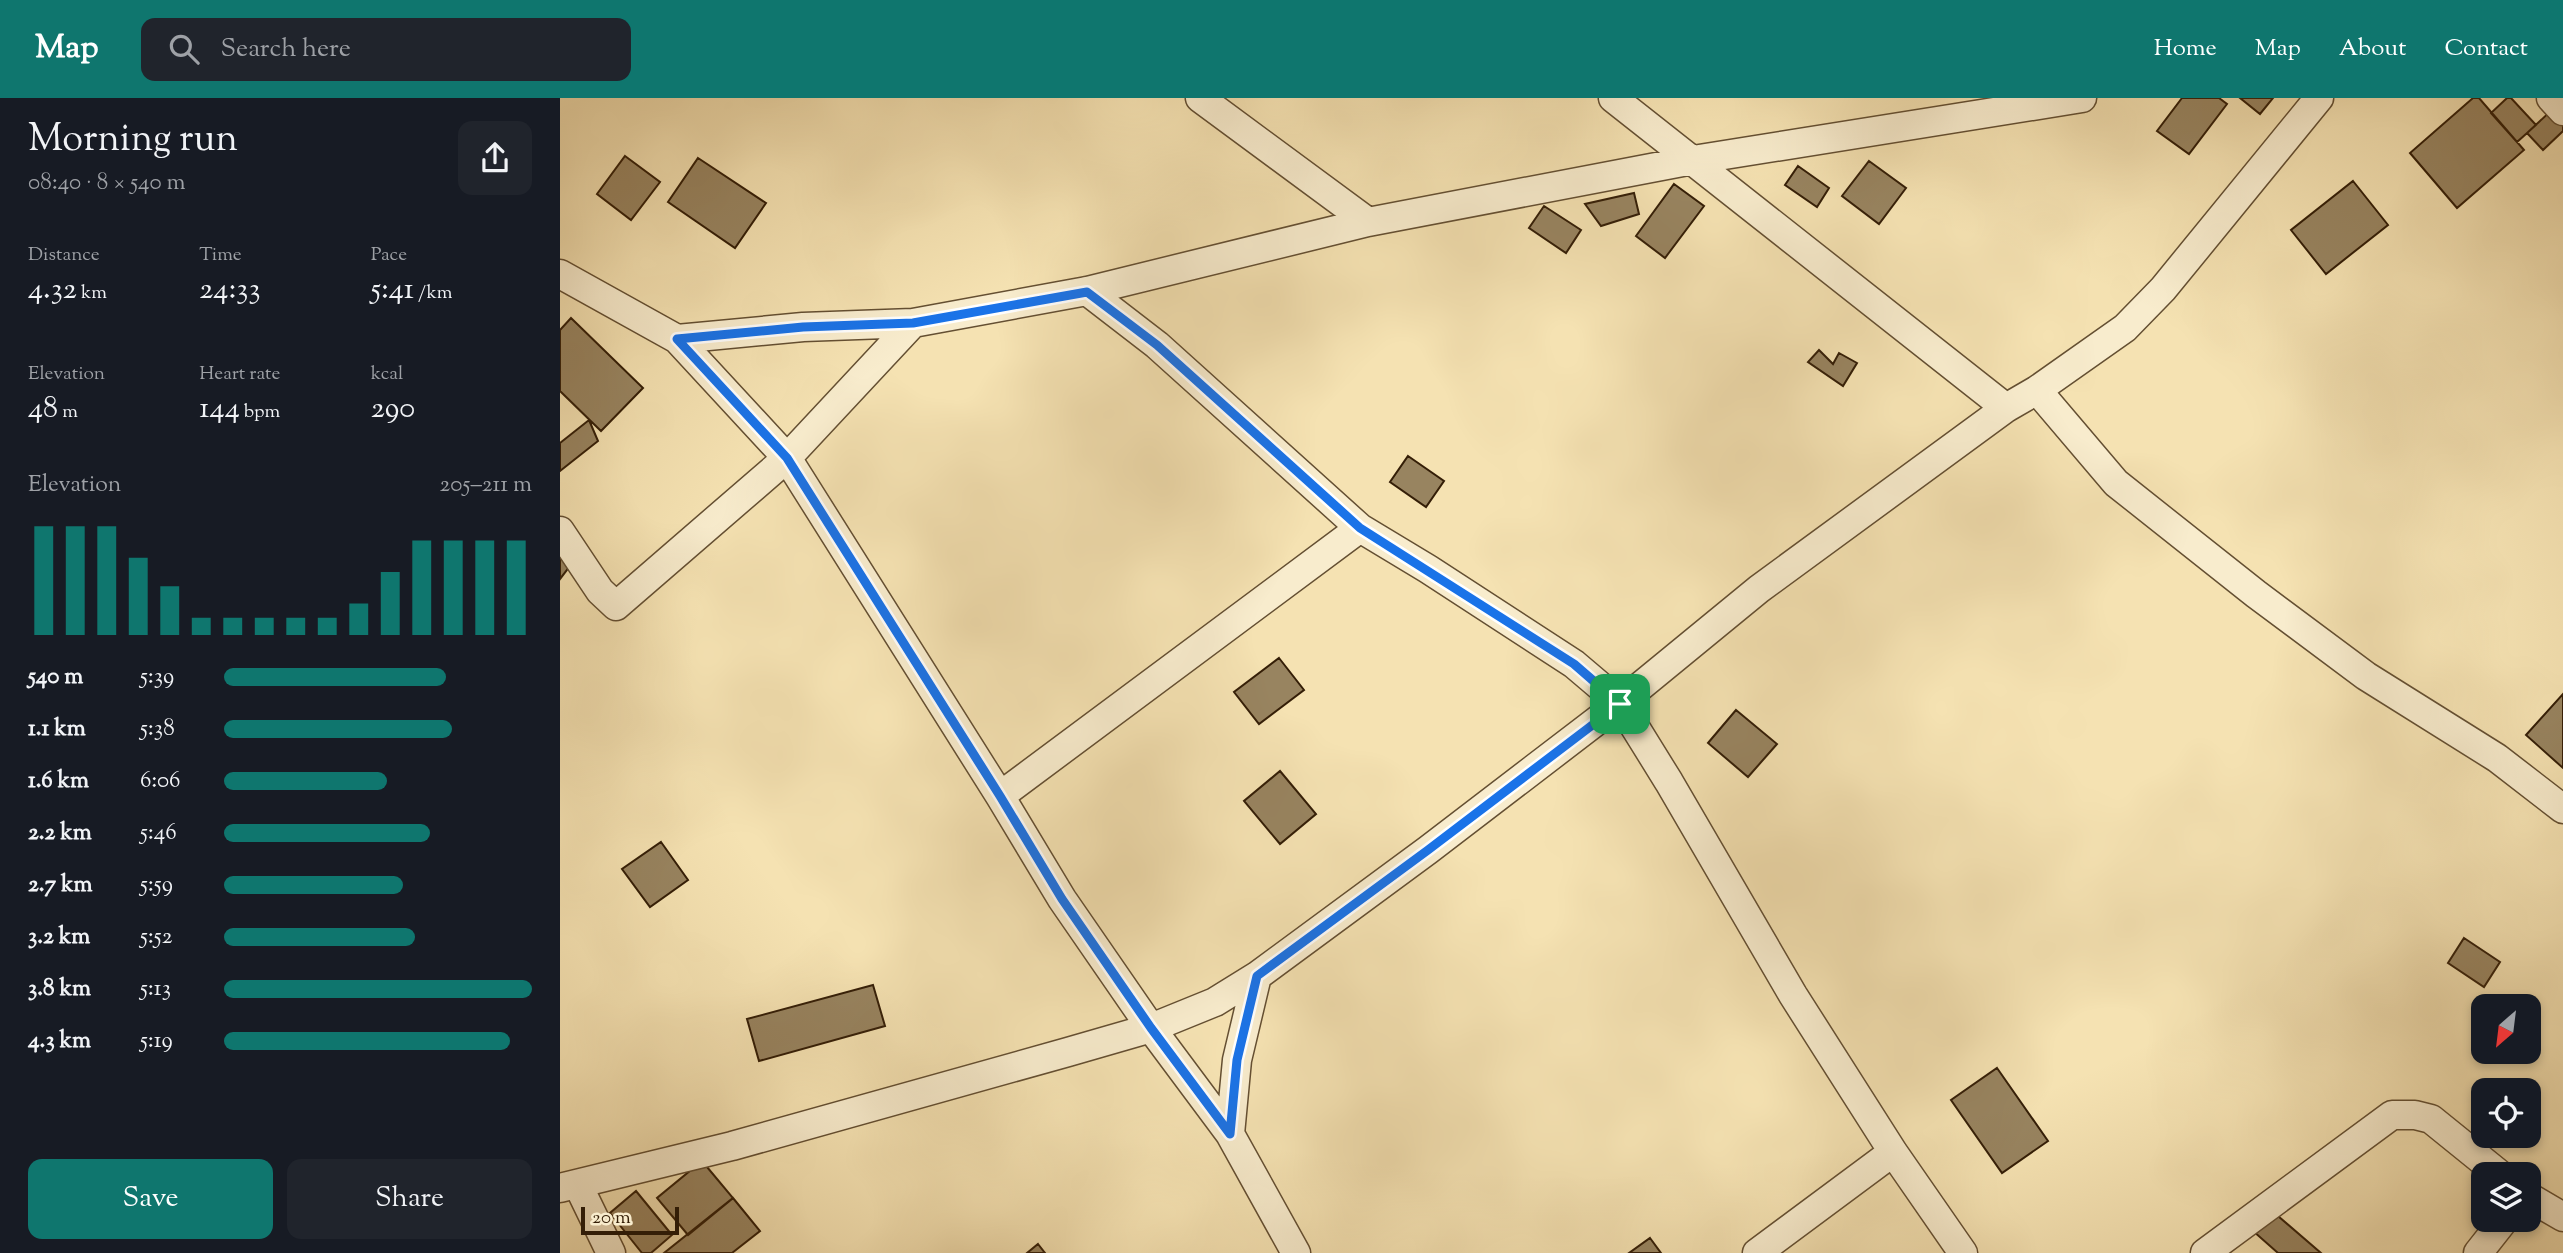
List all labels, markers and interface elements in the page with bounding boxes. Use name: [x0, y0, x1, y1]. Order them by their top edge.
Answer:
search box: [141, 18, 631, 81]
text: Map: [35, 25, 99, 73]
icon: search: [165, 30, 203, 68]
text: Search here: [221, 31, 351, 68]
text: Home: [2154, 32, 2217, 66]
text: Map: [2255, 32, 2301, 66]
text: About: [2339, 32, 2406, 66]
text: Contact: [2444, 32, 2528, 66]
text: Morning run: [28, 114, 238, 168]
button: share: [458, 121, 532, 195]
text: 08:40 · 8 × 540 m: [28, 167, 186, 200]
text: Distance: [28, 242, 100, 269]
text: Time: [199, 242, 242, 269]
text: Pace: [371, 242, 407, 269]
text: 4.32: [28, 269, 77, 312]
text: 24:33: [199, 269, 261, 312]
text: 5:41: [371, 269, 414, 312]
text: km: [77, 280, 107, 307]
text: /km: [414, 280, 452, 307]
text: Elevation: [28, 361, 105, 388]
text: Heart rate: [199, 361, 280, 388]
text: kcal: [371, 361, 403, 388]
text: 48: [28, 388, 58, 431]
text: 144: [199, 388, 240, 431]
text: 290: [371, 388, 415, 431]
text: m: [58, 399, 78, 426]
text: bpm: [240, 399, 280, 426]
text: Elevation: [28, 469, 121, 502]
text: 205–211 m: [440, 469, 532, 502]
text: 540 m: [28, 661, 83, 694]
text: 5:39: [140, 661, 174, 694]
pin: [1590, 674, 1650, 734]
icon: arrive: [1601, 685, 1639, 723]
text: 1.1 km: [28, 713, 86, 746]
text: 5:38: [140, 713, 175, 746]
text: 1.6 km: [28, 765, 89, 798]
text: 6:06: [140, 765, 181, 798]
text: 2.2 km: [28, 817, 92, 850]
text: 5:46: [140, 817, 177, 850]
text: 2.7 km: [28, 869, 93, 902]
text: 5:59: [140, 869, 173, 902]
text: 3.2 km: [28, 921, 90, 954]
text: 5:52: [140, 921, 172, 954]
text: 3.8 km: [28, 973, 91, 1006]
text: 5:13: [140, 973, 171, 1006]
north arrow: [2471, 994, 2541, 1064]
map controls: [2471, 994, 2541, 1232]
text: 4.3 km: [28, 1025, 91, 1058]
text: 5:19: [140, 1025, 173, 1058]
button: locate: [2471, 1078, 2541, 1148]
button: Save: [28, 1159, 273, 1239]
button: Share: [287, 1159, 532, 1239]
button: layers: [2471, 1162, 2541, 1232]
scale bar: [581, 1204, 679, 1236]
text: 20 m: [592, 1205, 631, 1232]

